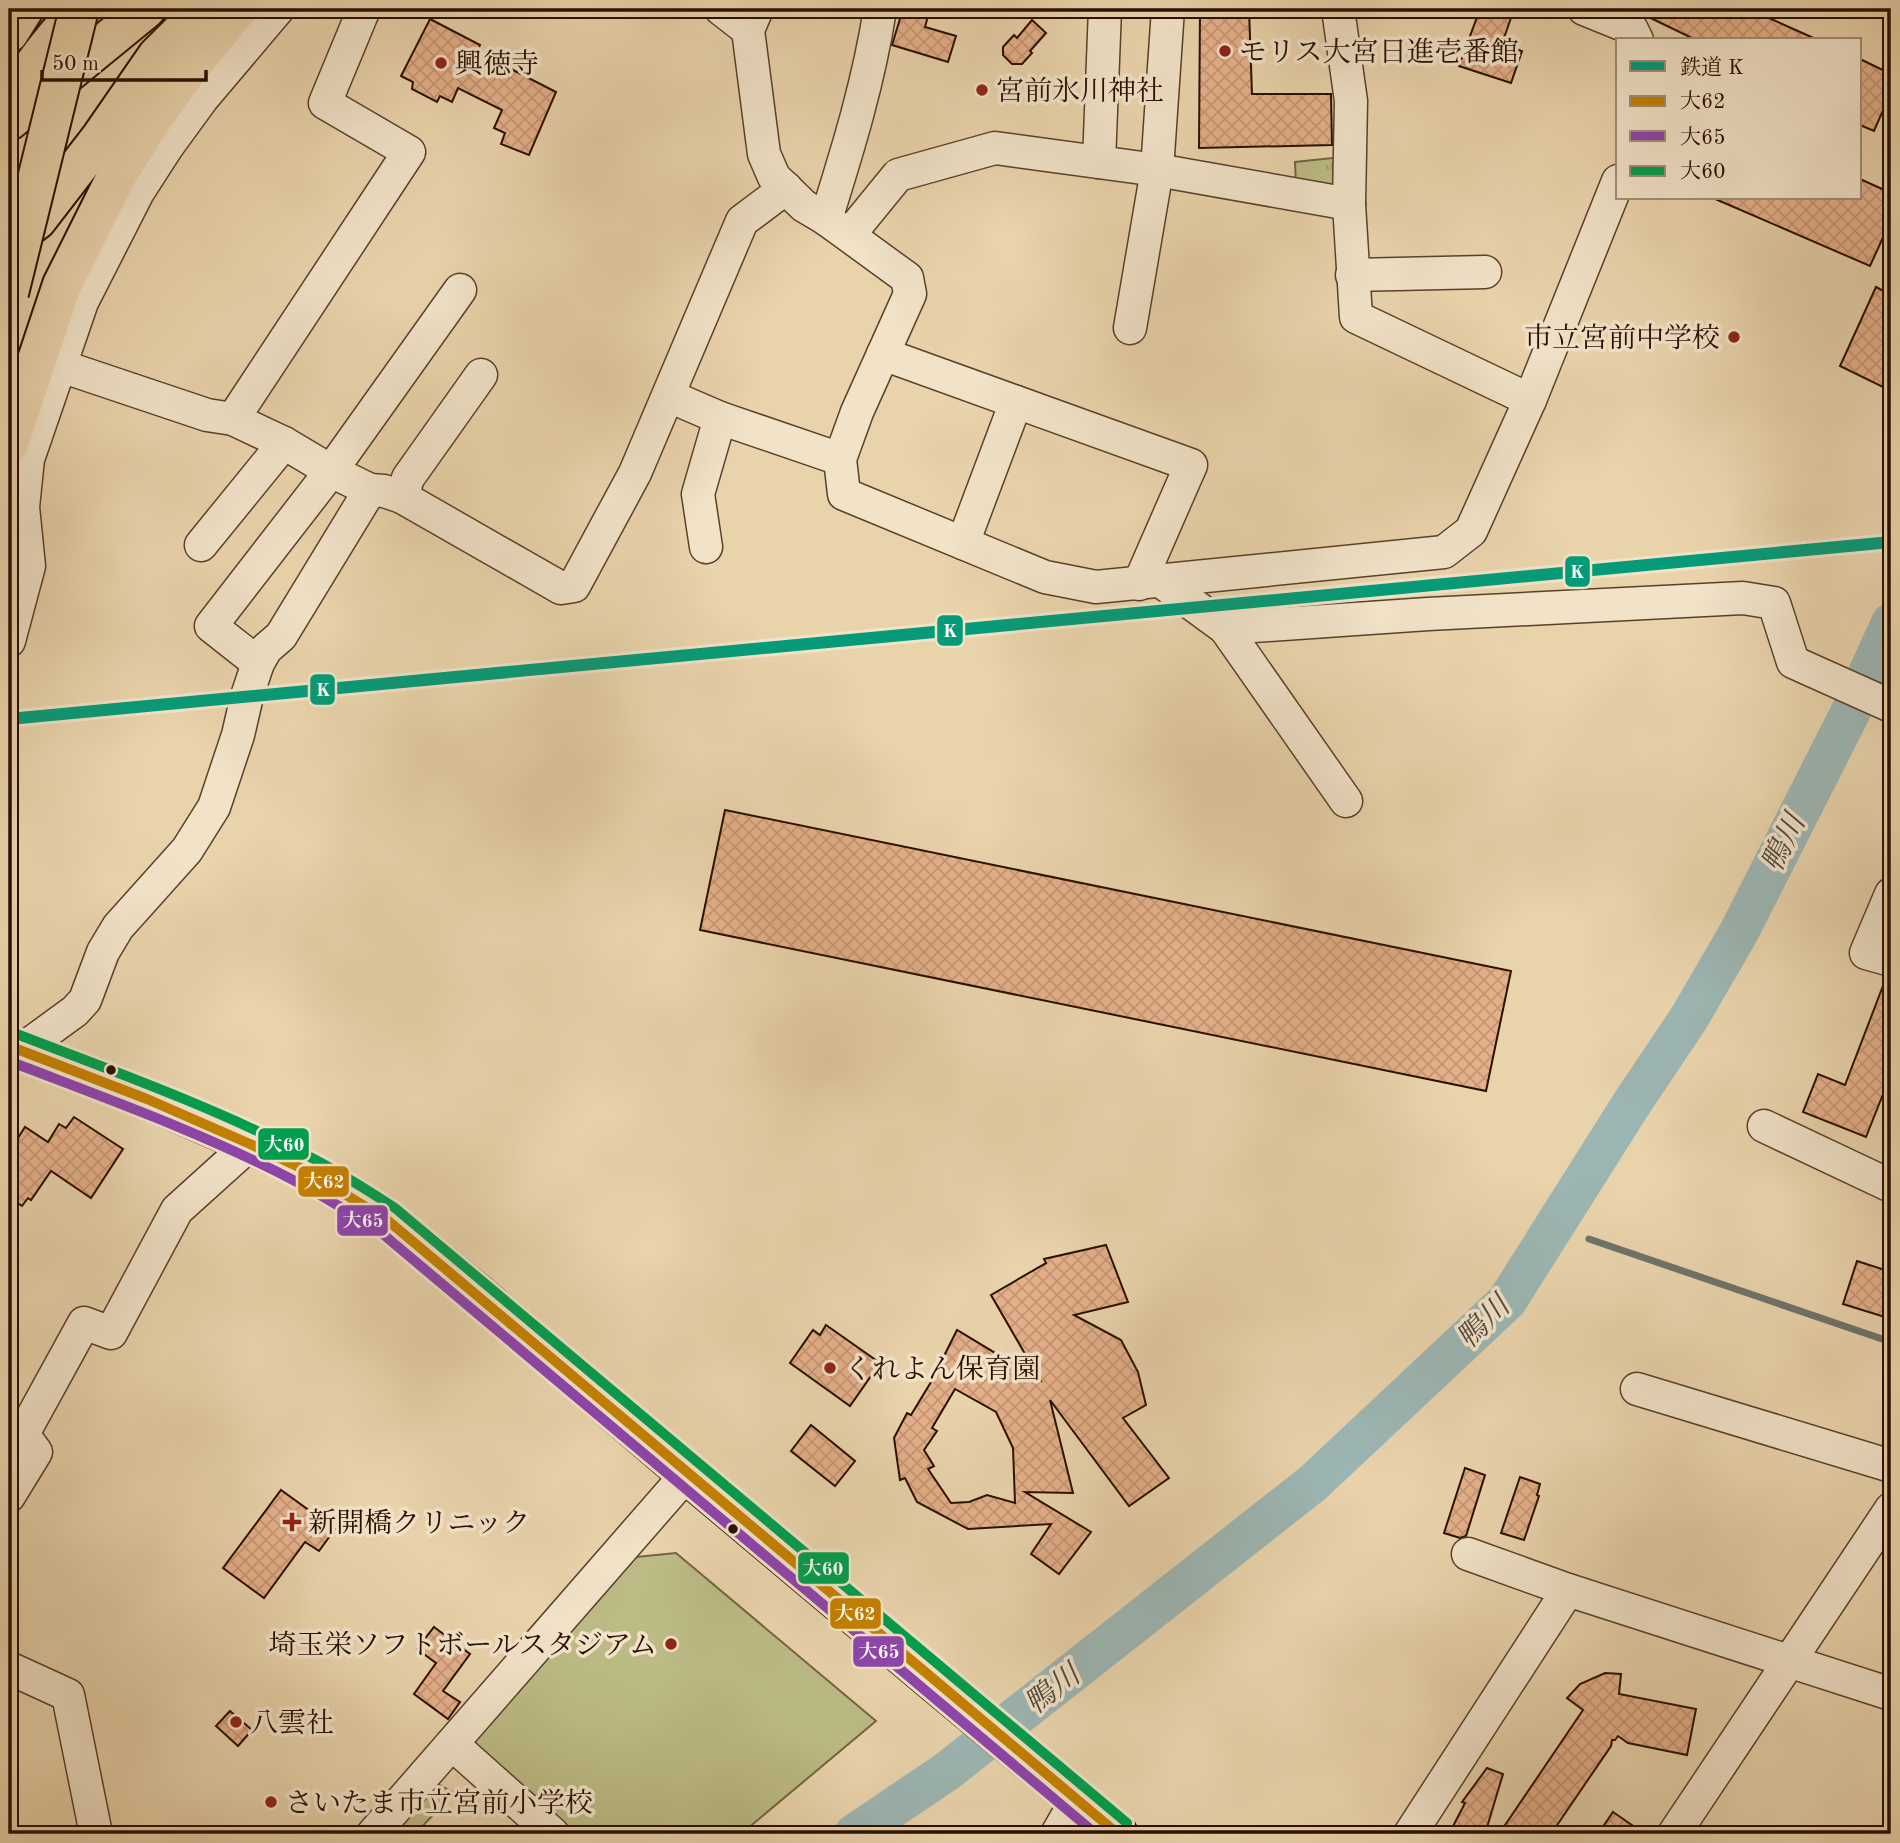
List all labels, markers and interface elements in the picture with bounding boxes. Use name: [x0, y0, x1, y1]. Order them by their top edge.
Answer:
place label: モリス大宮日進壱番館: [1239, 37, 1518, 68]
scale bar: [42, 38, 206, 82]
legend: [1616, 38, 1862, 200]
marker: モリス大宮日進壱番館: [1217, 43, 1233, 59]
place label: 興徳寺: [455, 49, 539, 80]
text: 50 m: [52, 54, 99, 75]
marker: 興徳寺: [433, 55, 449, 71]
text: 鉄道 K: [1680, 56, 1744, 79]
place label: 宮前氷川神社: [996, 76, 1164, 107]
marker: 宮前氷川神社: [974, 82, 990, 98]
text: 大62: [1680, 90, 1725, 113]
text: 大65: [1680, 126, 1725, 149]
text: 大60: [1680, 160, 1725, 183]
place label: 市立宮前中学校: [1524, 323, 1720, 354]
marker: 市立宮前中学校: [1726, 329, 1742, 345]
line badge: K: [1564, 555, 1591, 588]
text: K: [1570, 564, 1585, 583]
line badge: K: [936, 614, 964, 647]
text: K: [943, 623, 958, 642]
line badge: K: [309, 673, 336, 706]
text: K: [316, 682, 331, 701]
water label: 鴨川: [1755, 806, 1813, 877]
unlabelled marker: [104, 1063, 118, 1077]
line badge: 大60: [257, 1127, 310, 1161]
text: 大60: [263, 1134, 305, 1156]
line badge: 大62: [297, 1165, 350, 1198]
text: 大62: [303, 1171, 345, 1193]
line badge: 大65: [336, 1204, 389, 1237]
text: 大65: [342, 1210, 384, 1232]
water label: 鴨川: [1450, 1287, 1518, 1355]
place label: くれよん保育園: [844, 1354, 1040, 1385]
marker: くれよん保育園: [822, 1360, 838, 1376]
place label: 新開橋クリニック: [308, 1508, 530, 1539]
marker: 新開橋クリニック: [282, 1512, 302, 1532]
unlabelled marker: [726, 1522, 740, 1536]
line badge: 大60: [797, 1551, 850, 1585]
text: 大60: [802, 1558, 844, 1580]
line badge: 大62: [829, 1597, 882, 1630]
text: 大62: [834, 1603, 876, 1625]
place label: 埼玉栄ソフトボールスタジアム: [268, 1630, 657, 1661]
line badge: 大65: [852, 1635, 905, 1668]
marker: 埼玉栄ソフトボールスタジアム: [663, 1636, 679, 1652]
text: 大65: [858, 1641, 900, 1663]
water label: 鴨川: [1019, 1656, 1088, 1721]
place label: 八雲社: [250, 1708, 334, 1739]
marker: 八雲社: [228, 1714, 244, 1730]
place label: さいたま市立宮前小学校: [285, 1788, 593, 1819]
marker: さいたま市立宮前小学校: [263, 1794, 279, 1810]

